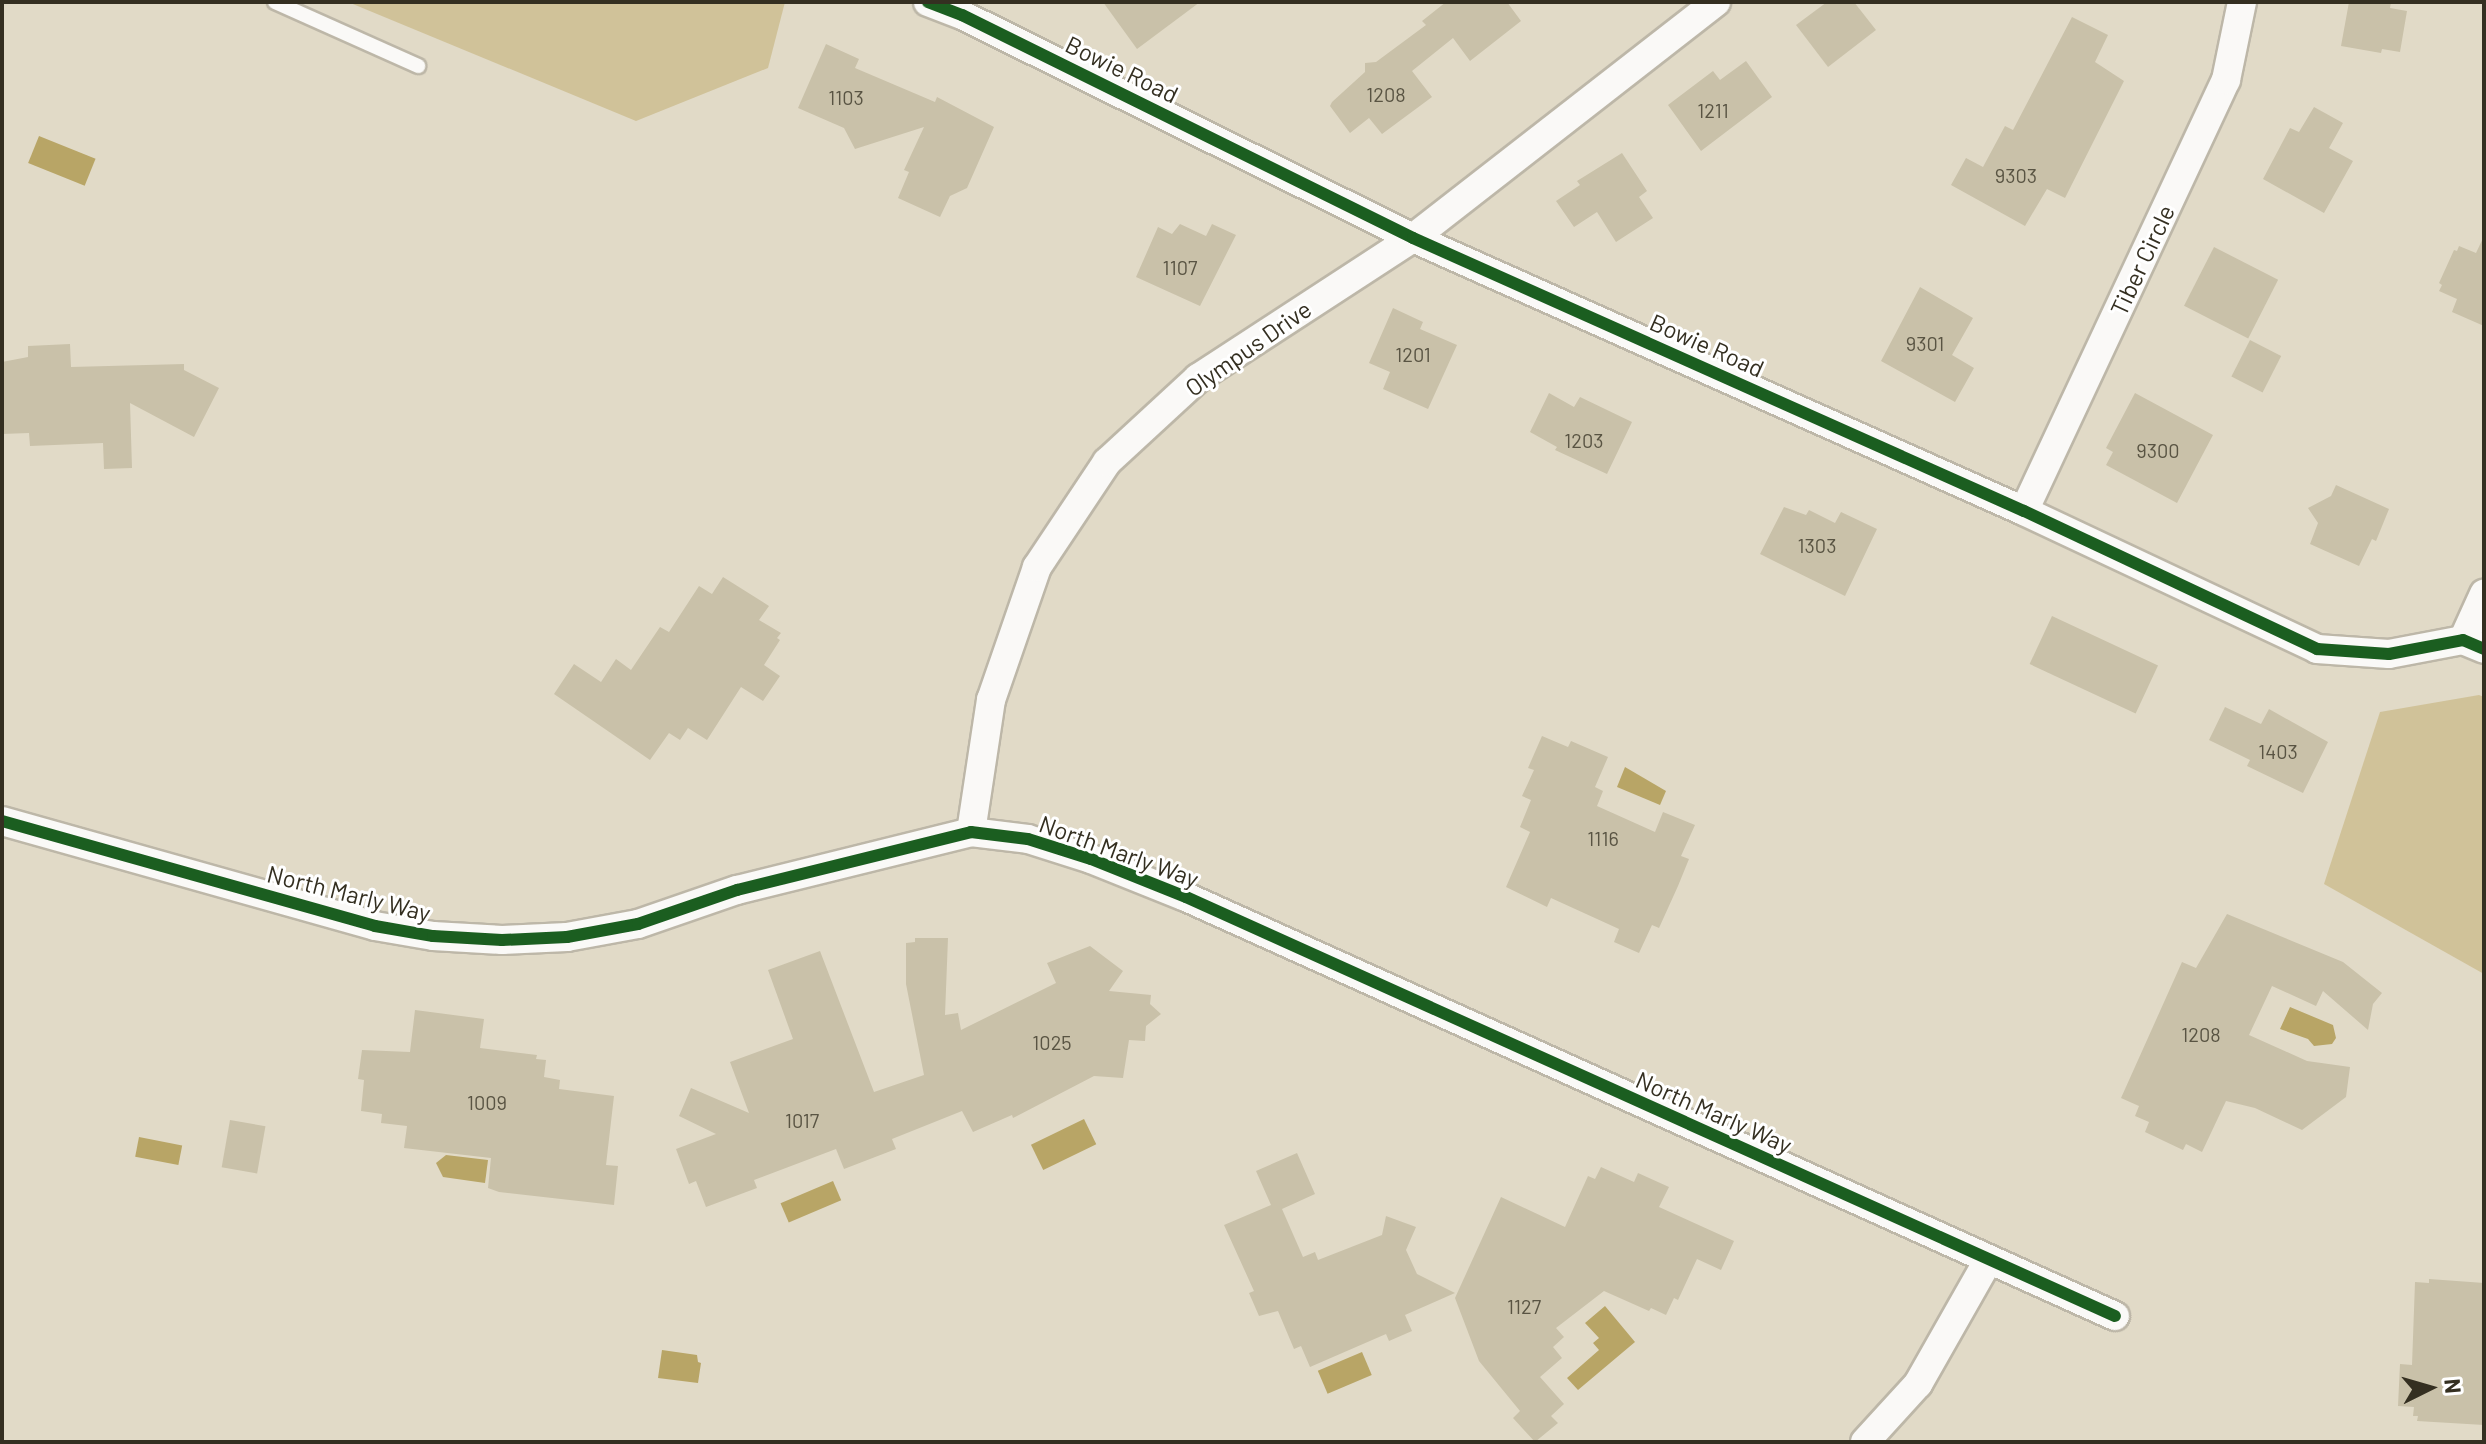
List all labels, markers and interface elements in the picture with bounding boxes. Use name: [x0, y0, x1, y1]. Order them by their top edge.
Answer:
street label: Bowie Road: [1061, 29, 1183, 109]
house number: 1208: [1366, 82, 1406, 106]
house number: 1103: [828, 85, 864, 109]
house number: 1211: [1697, 98, 1729, 122]
house number: 9303: [1995, 163, 2037, 187]
street label: Tiber Circle: [2104, 200, 2180, 320]
house number: 1107: [1163, 255, 1197, 279]
street label: Olympus Drive: [1179, 294, 1317, 402]
street label: Bowie Road: [1646, 307, 1768, 383]
house number: 9301: [1906, 331, 1944, 355]
house number: 1201: [1395, 342, 1431, 366]
house number: 1203: [1564, 428, 1604, 452]
house number: 9300: [2136, 438, 2180, 462]
house number: 1303: [1798, 533, 1836, 557]
house number: 1403: [2258, 739, 2298, 763]
street label: North Marly Way: [1035, 809, 1203, 893]
house number: 1116: [1587, 826, 1619, 850]
street label: North Marly Way: [264, 859, 434, 927]
house number: 1208: [2181, 1022, 2221, 1046]
house number: 1025: [1032, 1030, 1072, 1054]
street label: North Marly Way: [1632, 1065, 1796, 1159]
house number: 1009: [467, 1090, 507, 1114]
house number: 1017: [785, 1108, 819, 1132]
house number: 1127: [1507, 1294, 1541, 1318]
north arrow: [2390, 1348, 2470, 1428]
text: N: [2440, 1377, 2467, 1394]

